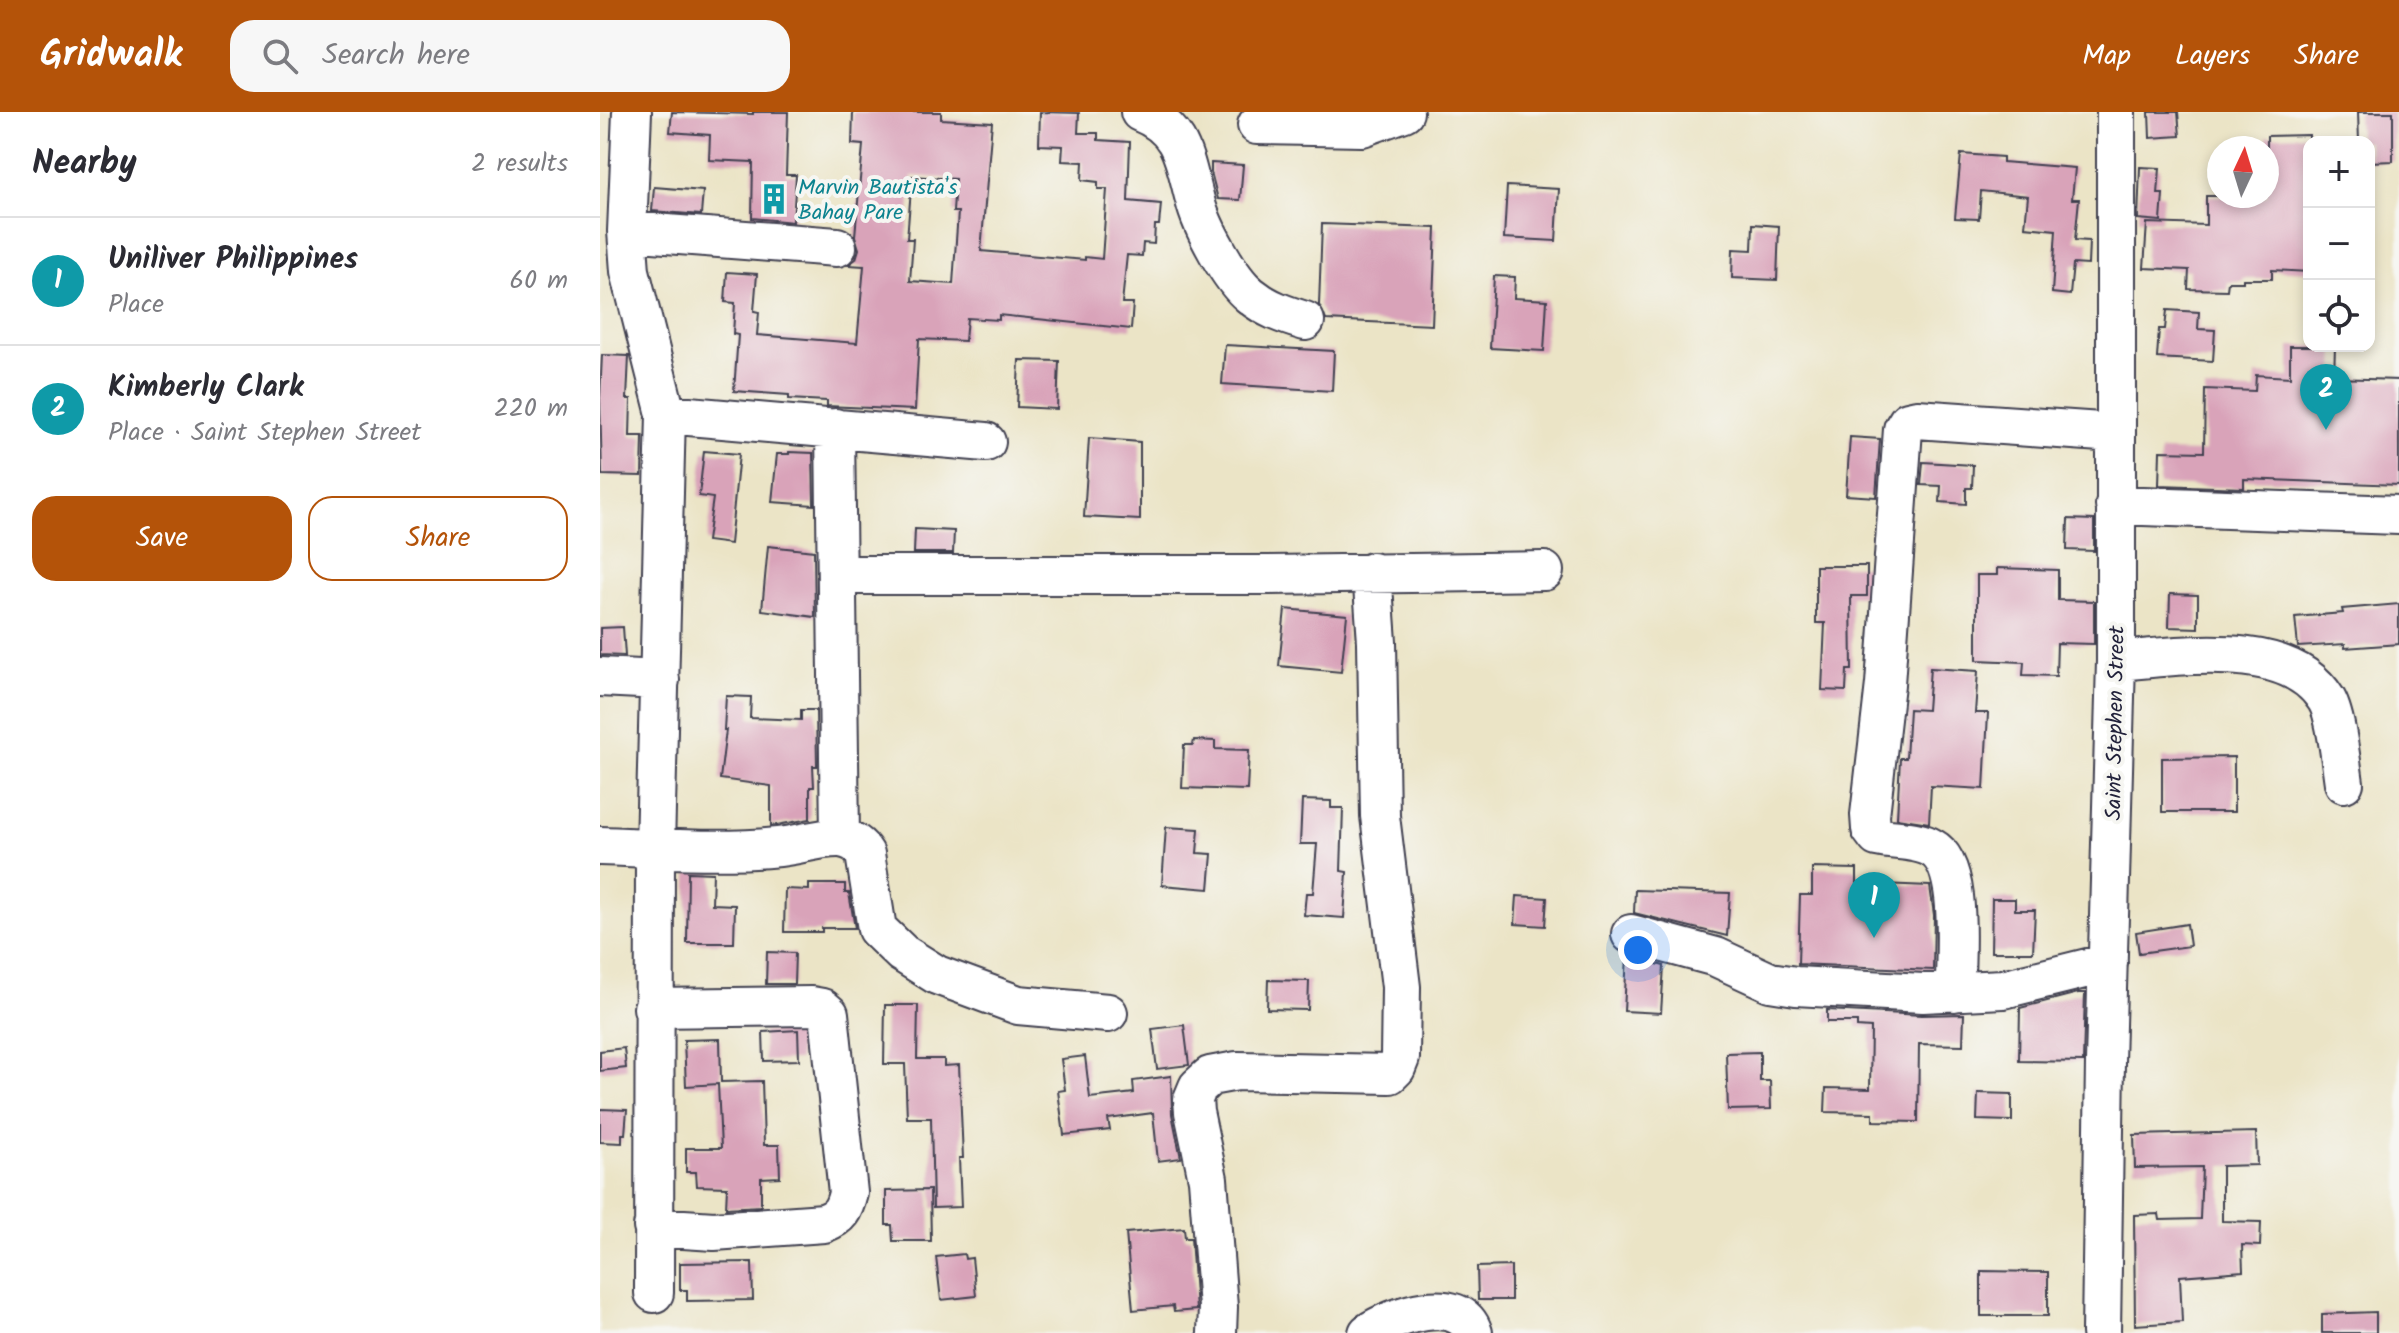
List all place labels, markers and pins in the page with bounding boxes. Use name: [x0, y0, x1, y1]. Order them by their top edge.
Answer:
place label: Marvin Bautista's Bahay Pare: [798, 171, 958, 231]
building icon: Marvin Bautista's Bahay Pare: [757, 182, 791, 216]
pin: 2: [2300, 364, 2352, 430]
pin: 1: [1848, 872, 1900, 938]

